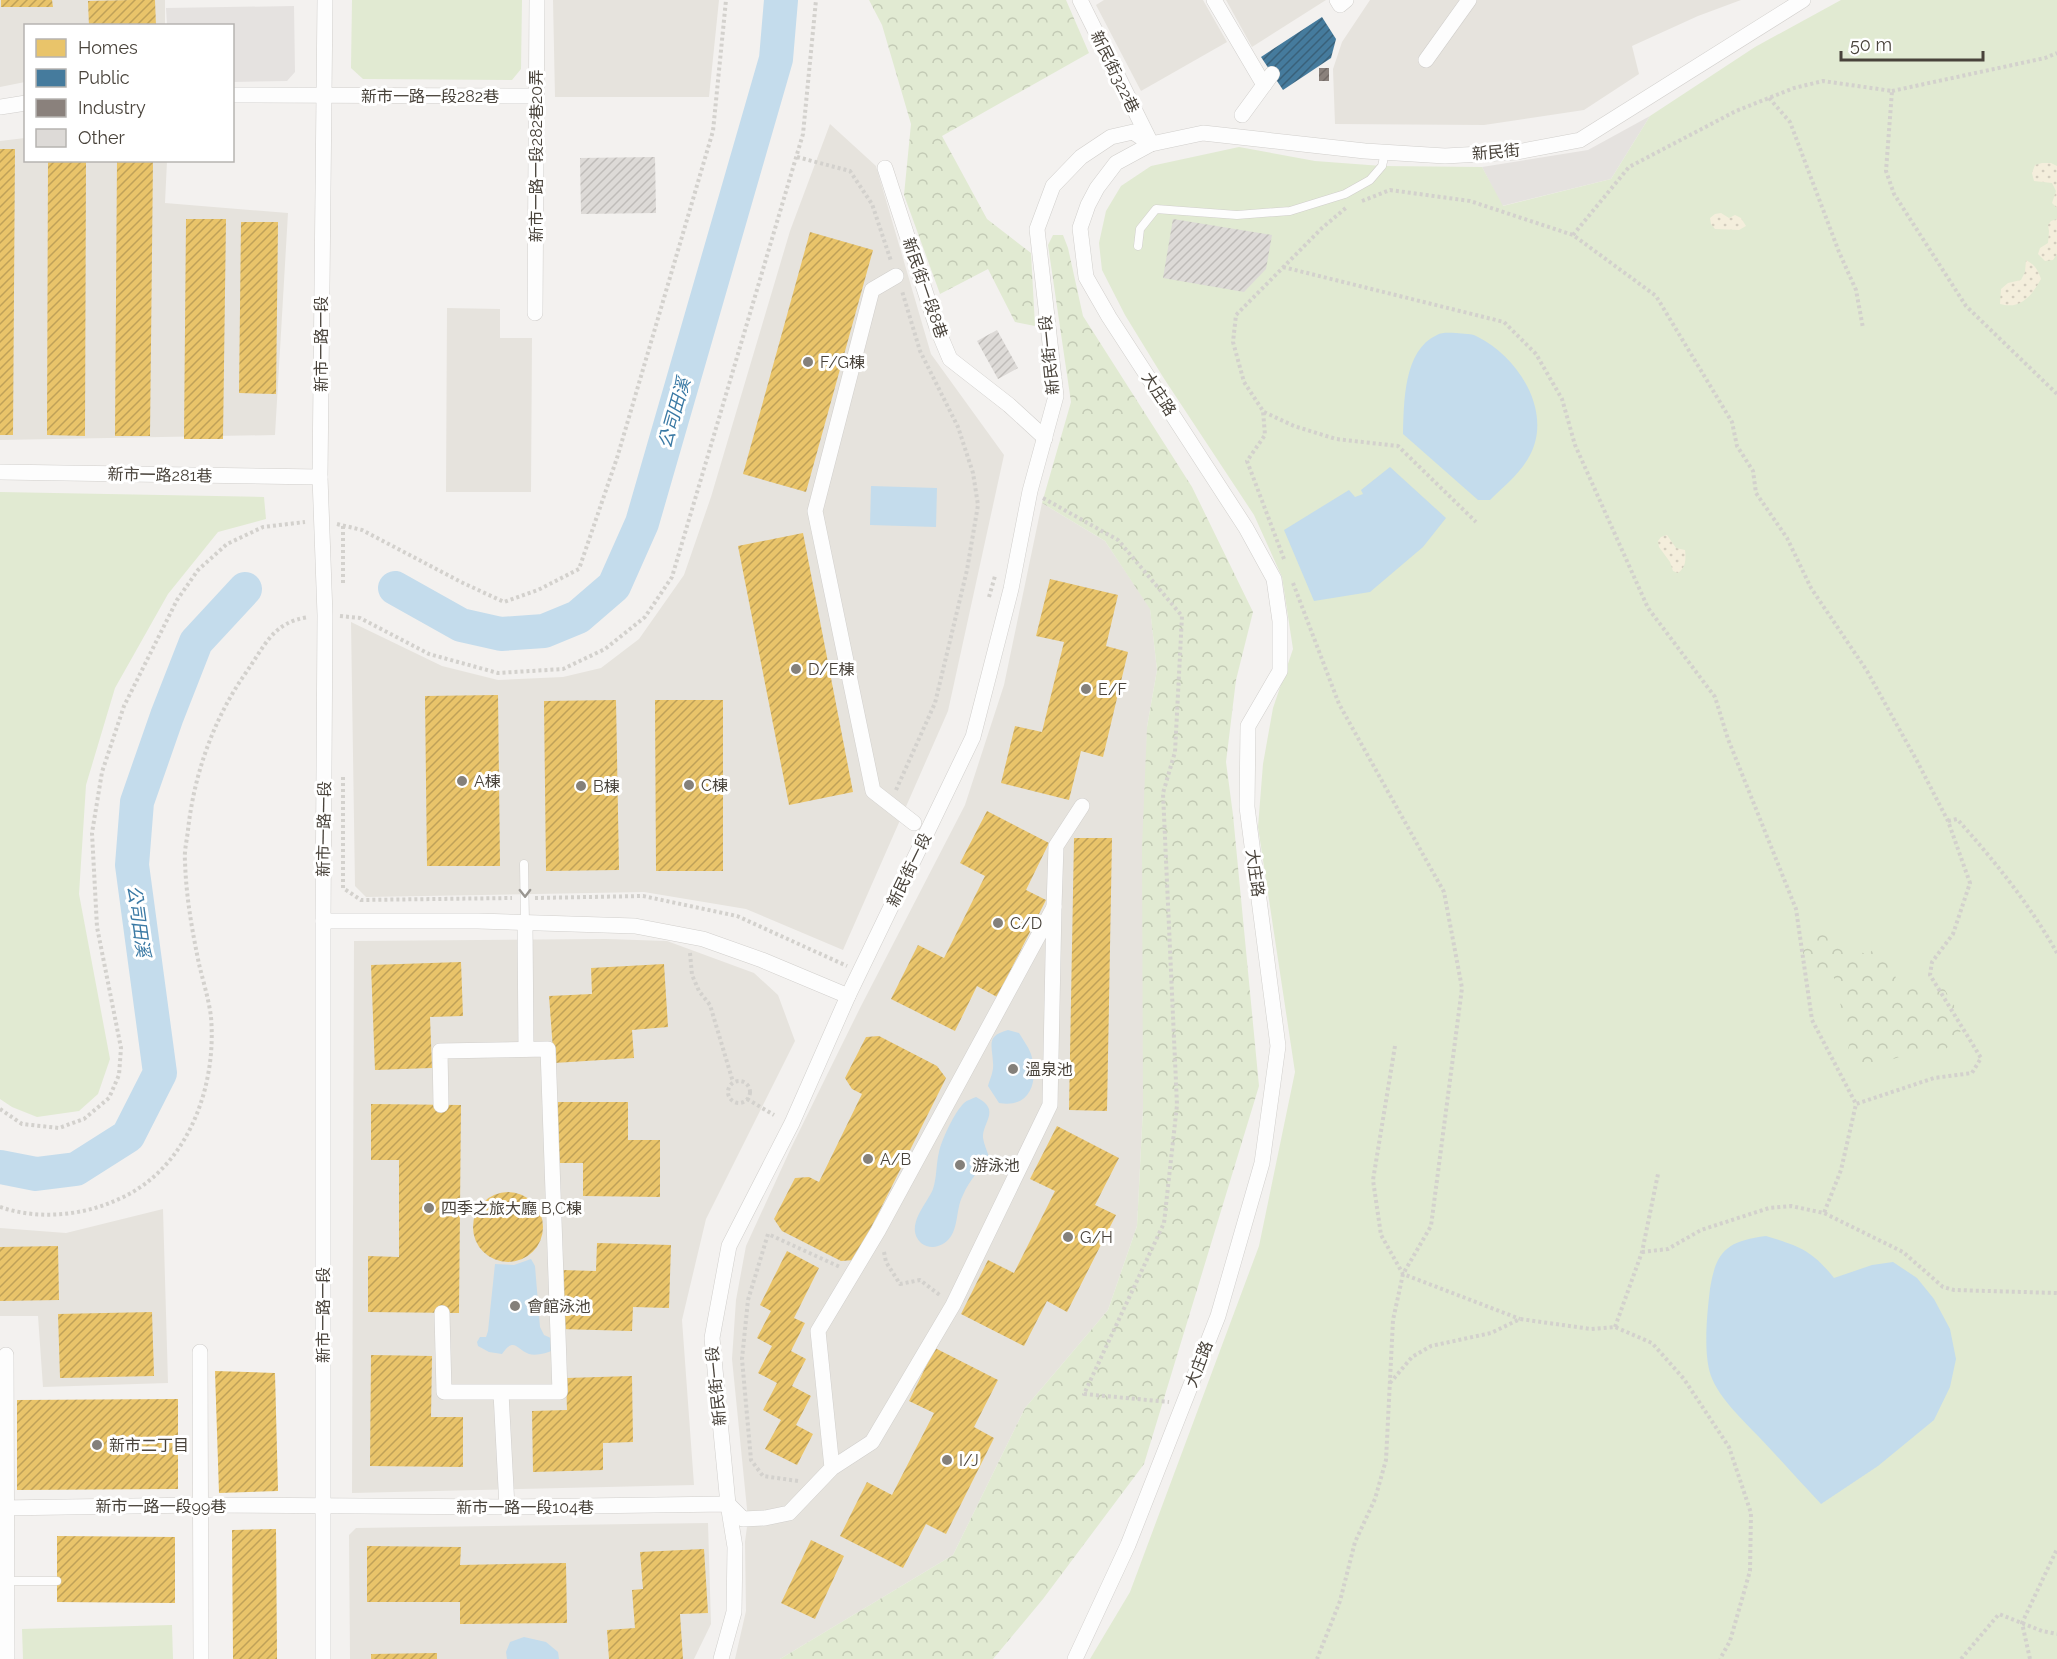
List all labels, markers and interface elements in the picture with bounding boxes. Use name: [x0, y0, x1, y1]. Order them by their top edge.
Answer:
legend: [24, 24, 234, 162]
scale bar: [1841, 24, 1984, 62]
street label: 新民街322巷: [1087, 28, 1143, 116]
text: 50 m: [1850, 34, 1892, 55]
text: Homes: [78, 37, 138, 58]
text: Public: [78, 67, 130, 88]
street label: 新市一路一段282巷20弄: [527, 70, 546, 242]
street label: 新市一路一段282巷: [361, 87, 499, 106]
text: Industry: [78, 97, 146, 118]
text: Other: [78, 127, 126, 148]
street label: 新民街: [1471, 140, 1521, 164]
street label: 新民街一段8巷: [899, 235, 951, 341]
street label: 新市一路一段: [312, 296, 331, 392]
street label: 新民街一段: [1035, 314, 1063, 396]
place label: F/G棟: [820, 353, 865, 372]
marker: F/G棟: [801, 355, 815, 369]
street label: 大庄路: [1138, 369, 1180, 419]
water label: 公司田溪: [654, 373, 695, 450]
street label: 新市一路281巷: [107, 465, 213, 485]
place label: D/E棟: [808, 660, 855, 679]
marker: D/E棟: [789, 662, 803, 676]
place label: E/F: [1098, 680, 1127, 699]
marker: E/F: [1079, 682, 1093, 696]
place label: A棟: [474, 772, 501, 791]
marker: A棟: [455, 774, 469, 788]
place label: C棟: [701, 776, 728, 795]
place label: B棟: [593, 777, 620, 796]
marker: C棟: [682, 778, 696, 792]
marker: B棟: [574, 779, 588, 793]
street label: 新市一路一段: [314, 781, 334, 877]
street label: 新民街一段: [883, 830, 935, 910]
street label: 大庄路: [1242, 848, 1268, 898]
water label: 公司田溪: [124, 884, 155, 961]
one-way arrow: [519, 889, 531, 898]
place label: C/D: [1010, 914, 1042, 933]
marker: C/D: [991, 916, 1005, 930]
place label: 溫泉池: [1025, 1060, 1073, 1079]
marker: 溫泉池: [1006, 1062, 1020, 1076]
place label: A/B: [880, 1150, 911, 1169]
marker: A/B: [861, 1152, 875, 1166]
place label: 游泳池: [972, 1156, 1020, 1175]
marker: 游泳池: [953, 1158, 967, 1172]
place label: 四季之旅大廳 B,C棟: [441, 1199, 582, 1218]
marker: 四季之旅大廳 B,C棟: [422, 1201, 436, 1215]
place label: G/H: [1080, 1228, 1113, 1247]
marker: G/H: [1061, 1230, 1075, 1244]
street label: 新市一路一段: [314, 1267, 333, 1363]
place label: 會館泳池: [527, 1297, 591, 1316]
marker: 會館泳池: [508, 1299, 522, 1313]
street label: 大庄路: [1182, 1338, 1216, 1390]
street label: 新民街一段: [702, 1345, 730, 1427]
place label: 新市二丁目: [109, 1436, 189, 1455]
marker: 新市二丁目: [90, 1438, 104, 1452]
place label: I/J: [959, 1451, 979, 1470]
marker: I/J: [940, 1453, 954, 1467]
street label: 新市一路一段99巷: [96, 1497, 226, 1516]
street label: 新市一路一段104巷: [456, 1498, 594, 1517]

